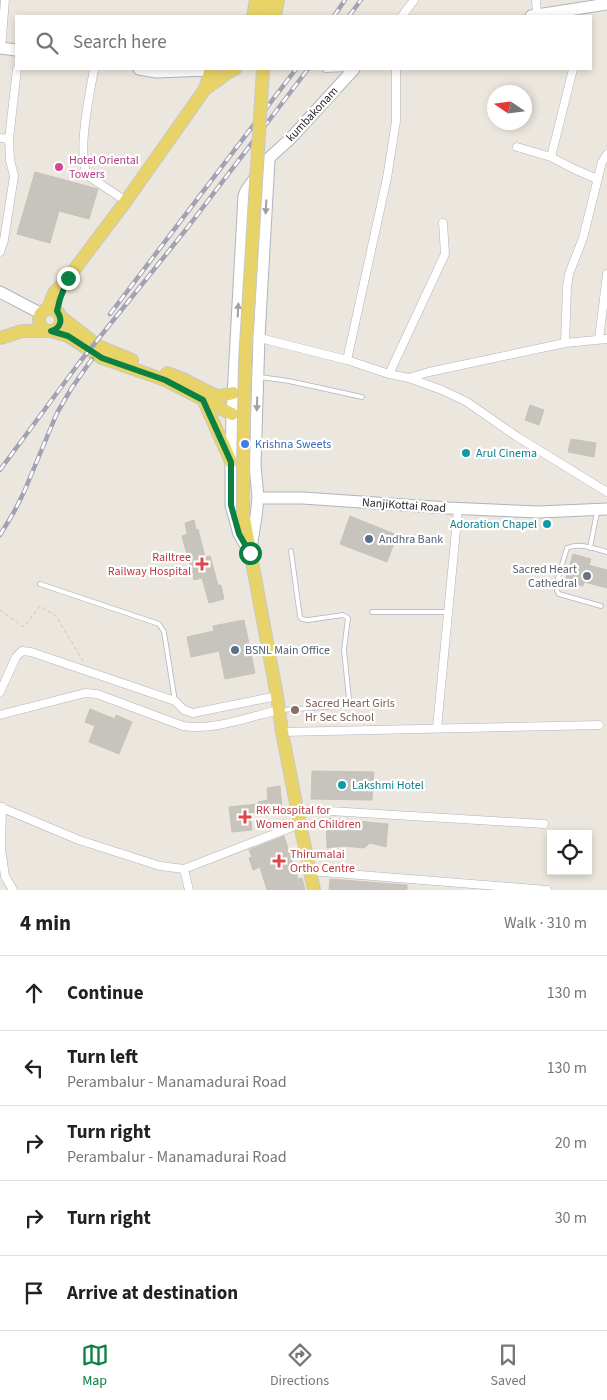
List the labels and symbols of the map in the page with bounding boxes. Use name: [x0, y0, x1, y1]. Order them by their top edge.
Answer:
street label: kumbakonam: [282, 83, 342, 146]
north arrow: [487, 85, 532, 130]
place label: Hotel Oriental Towers: [69, 152, 139, 183]
marker: Hotel Oriental Towers: [53, 161, 65, 173]
one-way arrow: [261, 199, 269, 215]
route end: [57, 267, 80, 290]
one-way arrow: [234, 301, 242, 317]
one-way arrow: [253, 396, 261, 412]
place label: Krishna Sweets: [255, 436, 331, 453]
marker: Krishna Sweets: [239, 438, 251, 450]
place label: Arul Cinema: [476, 445, 537, 462]
marker: Arul Cinema: [460, 447, 472, 459]
street label: NanjiKottai Road: [361, 494, 447, 517]
place label: Adoration Chapel: [450, 516, 537, 533]
marker: Adoration Chapel: [541, 518, 553, 530]
place label: Andhra Bank: [379, 531, 443, 548]
marker: Andhra Bank: [363, 533, 375, 545]
route start: [239, 542, 262, 565]
place label: Railtree Railway Hospital: [108, 549, 191, 580]
marker: Railtree Railway Hospital: [195, 557, 209, 571]
place label: Sacred Heart Cathedral: [512, 561, 577, 592]
marker: Sacred Heart Cathedral: [581, 570, 593, 582]
place label: BSNL Main Office: [245, 642, 330, 659]
marker: BSNL Main Office: [229, 644, 241, 656]
place label: Sacred Heart Girls Hr Sec School: [305, 695, 395, 726]
marker: Sacred Heart Girls Hr Sec School: [289, 704, 301, 716]
place label: Lakshmi Hotel: [352, 777, 424, 794]
marker: Lakshmi Hotel: [336, 779, 348, 791]
place label: RK Hospital for Women and Children: [256, 802, 361, 833]
marker: RK Hospital for Women and Children: [238, 810, 252, 824]
place label: Thirumalai Ortho Centre: [290, 846, 355, 877]
marker: Thirumalai Ortho Centre: [272, 854, 286, 868]

